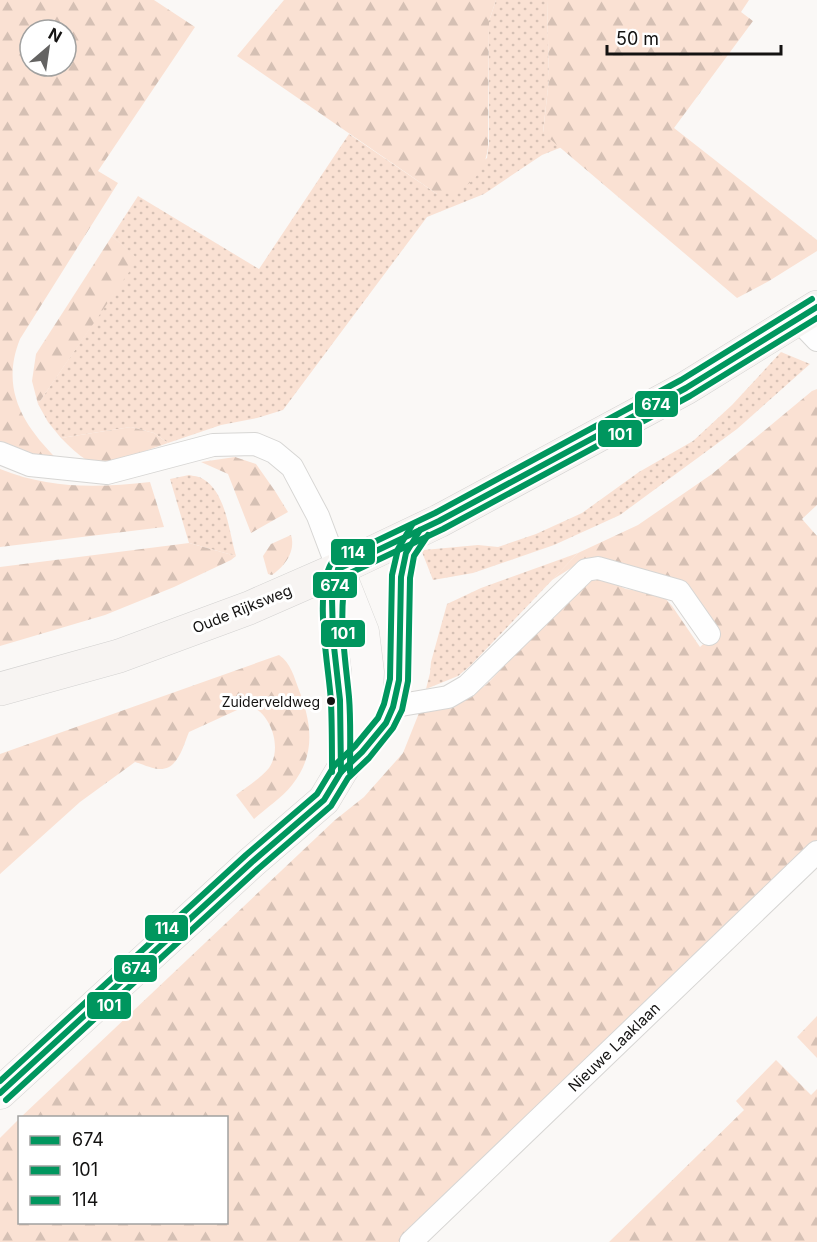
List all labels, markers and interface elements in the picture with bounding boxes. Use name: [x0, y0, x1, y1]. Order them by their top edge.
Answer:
north arrow: [18, 18, 78, 78]
scale bar: [607, 18, 781, 56]
text: N: [45, 23, 65, 47]
text: 50 m: [616, 28, 659, 49]
line badge: 674: [634, 390, 679, 418]
text: 674: [641, 394, 671, 414]
line badge: 101: [597, 419, 643, 448]
text: 101: [608, 424, 632, 444]
line badge: 114: [330, 538, 376, 566]
text: 114: [341, 542, 365, 562]
line badge: 674: [312, 571, 358, 599]
text: 674: [320, 575, 350, 595]
street label: Oude Rijksweg: [190, 580, 294, 638]
line badge: 101: [320, 619, 366, 648]
text: 101: [331, 623, 355, 643]
place label: Zuiderveldweg: [222, 693, 320, 710]
marker: Zuiderveldweg: [325, 695, 337, 707]
line badge: 114: [144, 914, 189, 942]
text: 114: [155, 918, 179, 938]
line badge: 674: [113, 954, 158, 983]
text: 674: [121, 958, 151, 978]
line badge: 101: [86, 991, 132, 1020]
text: 101: [97, 995, 121, 1015]
street label: Nieuwe Laaklaan: [564, 998, 664, 1096]
legend: [18, 1116, 228, 1224]
text: 674: [72, 1129, 104, 1150]
text: 101: [72, 1159, 98, 1180]
text: 114: [72, 1189, 98, 1210]

